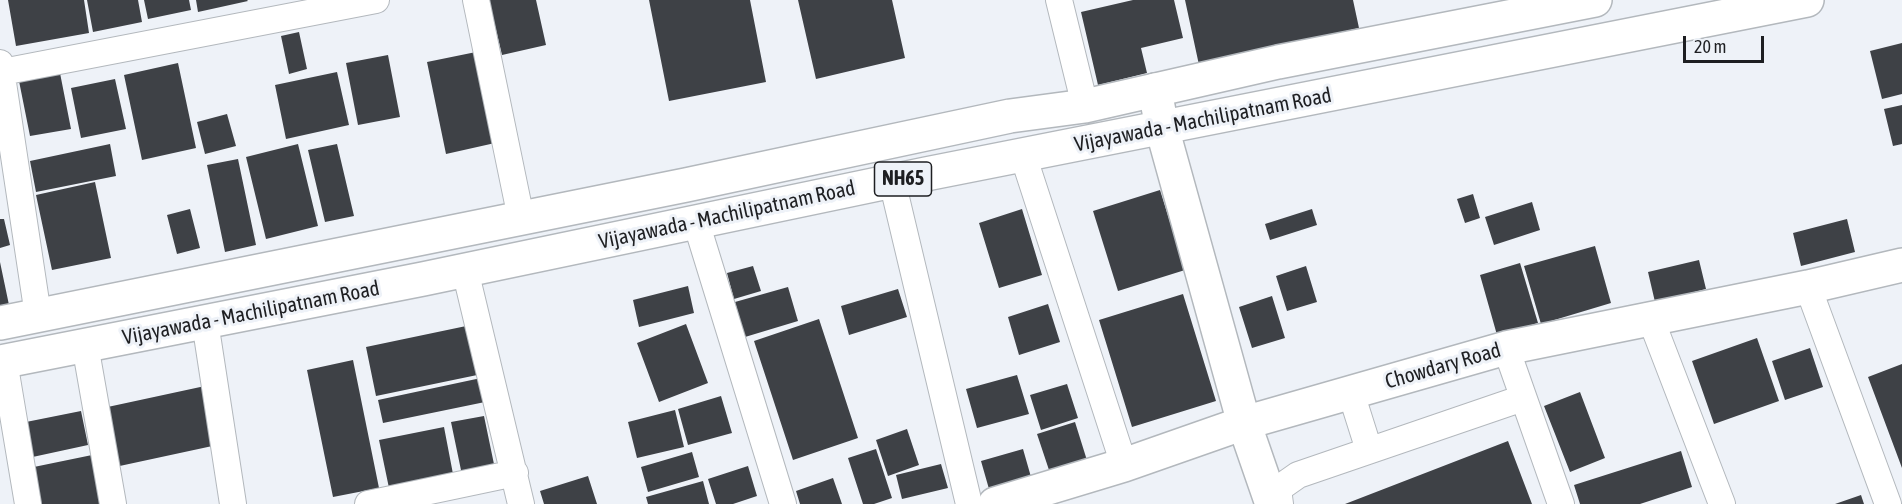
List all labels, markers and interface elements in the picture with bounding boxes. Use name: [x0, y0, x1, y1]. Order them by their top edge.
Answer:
scale bar: [1686, 24, 1767, 62]
text: 20 m: [1694, 36, 1726, 57]
street label: Vijayawada - Machilipatnam Road: [1072, 83, 1334, 157]
road number: NH65: [874, 162, 932, 196]
street label: Vijayawada - Machilipatnam Road: [596, 175, 858, 255]
street label: Vijayawada - Machilipatnam Road: [120, 276, 382, 350]
street label: Chowdary Road: [1382, 337, 1504, 395]

